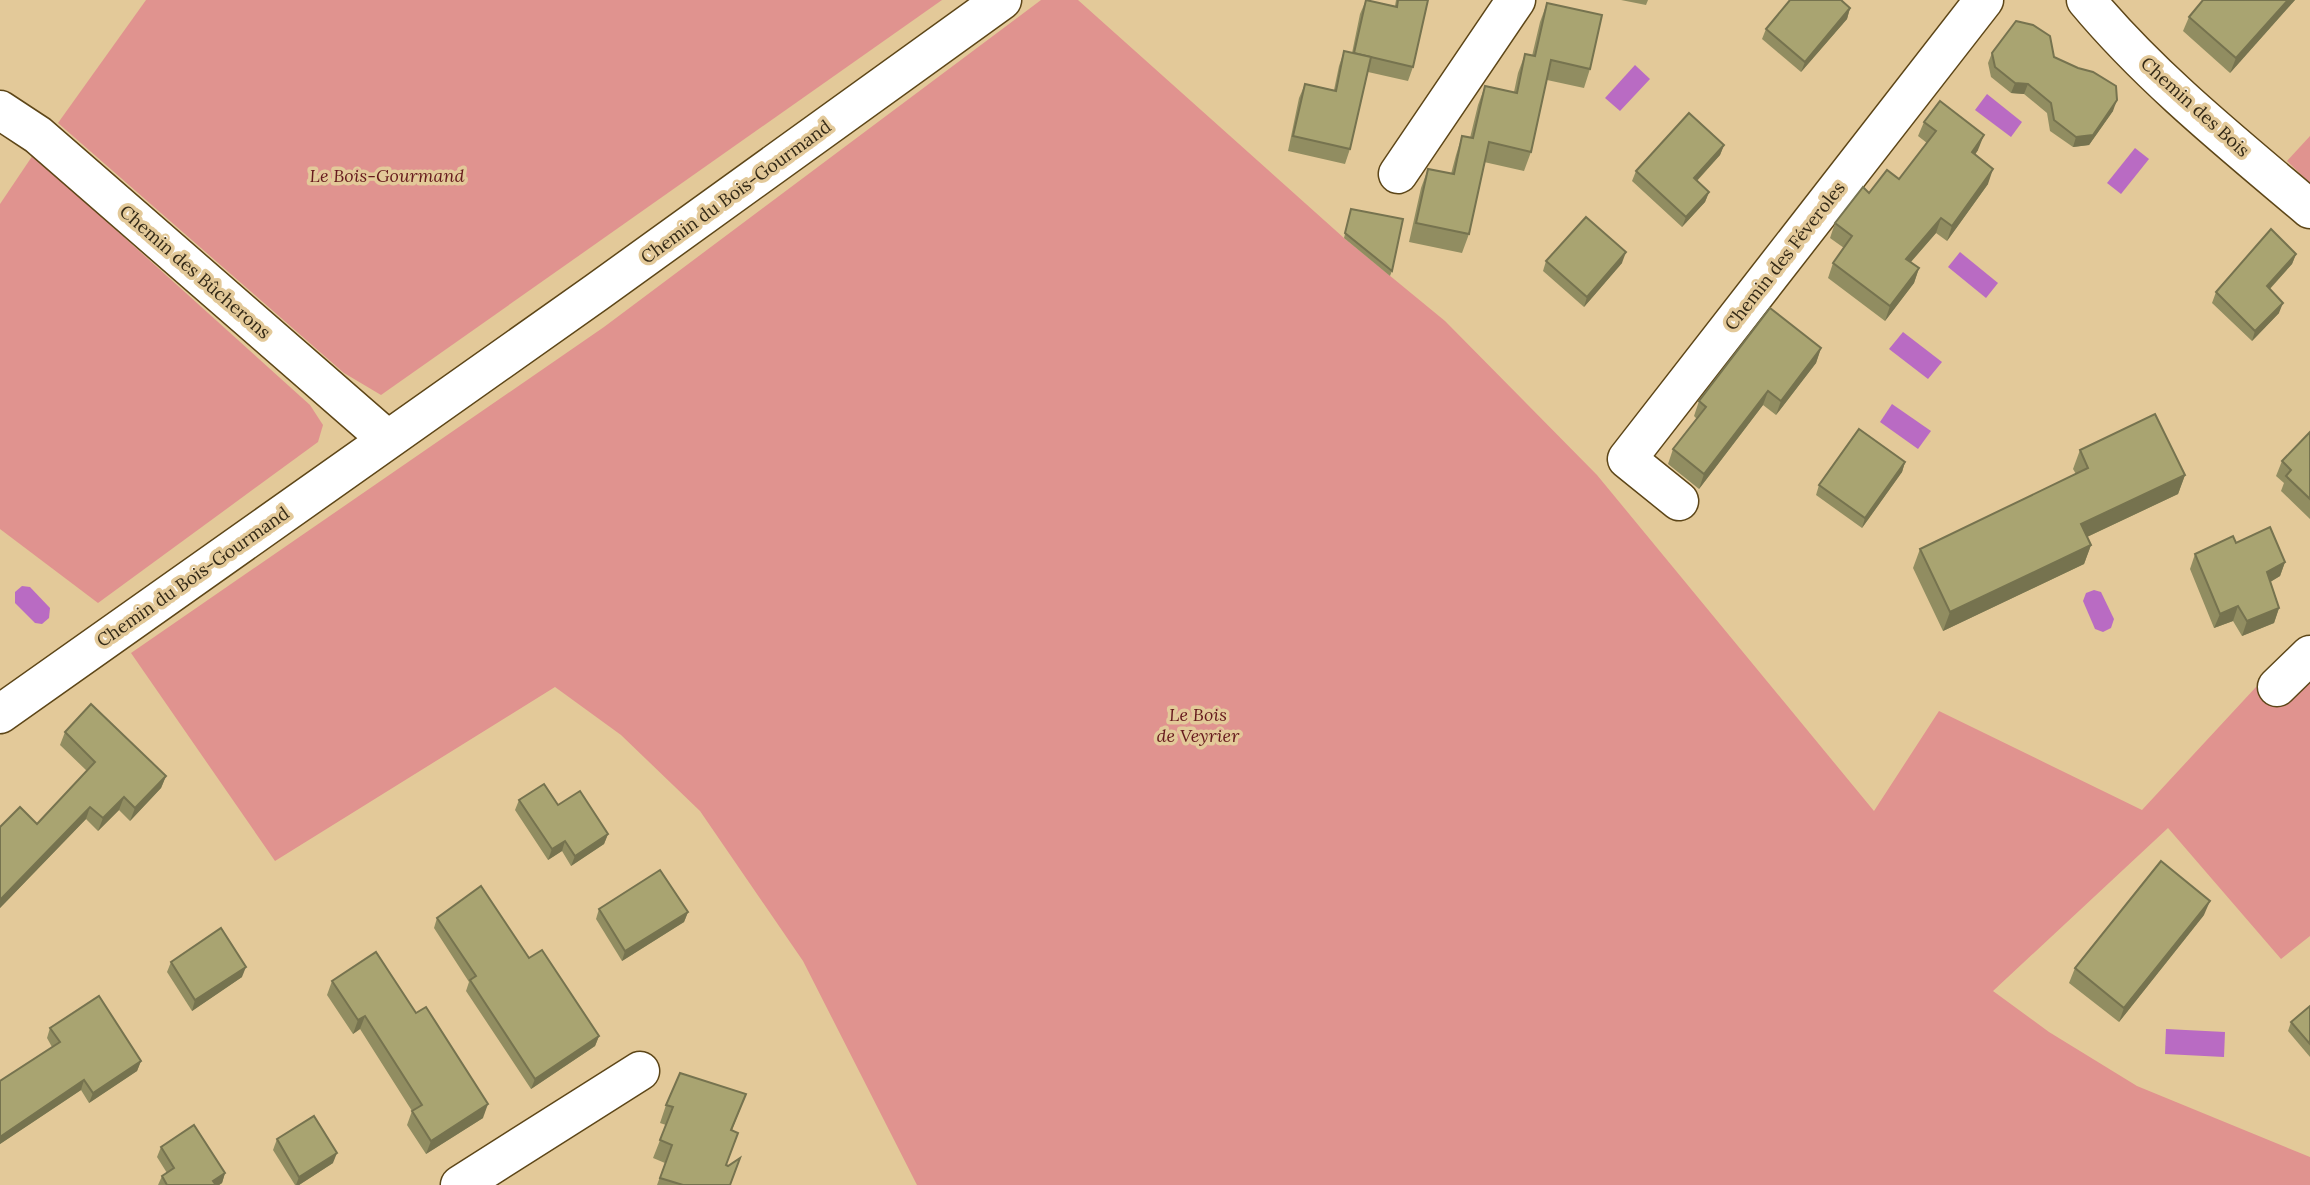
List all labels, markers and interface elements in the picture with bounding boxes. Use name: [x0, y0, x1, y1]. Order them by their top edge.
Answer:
street label: Chemin des Bois: [2136, 52, 2255, 162]
street label: Chemin du Bois-Gourmand: [636, 115, 836, 268]
park label: Le Bois-Gourmand: [310, 164, 464, 187]
street label: Chemin des Féveroles: [1719, 177, 1850, 335]
street label: Chemin des Bûcherons: [115, 200, 276, 344]
street label: Chemin du Bois-Gourmand: [92, 501, 294, 652]
park label: Le Bois de Veyrier: [1157, 703, 1240, 747]

